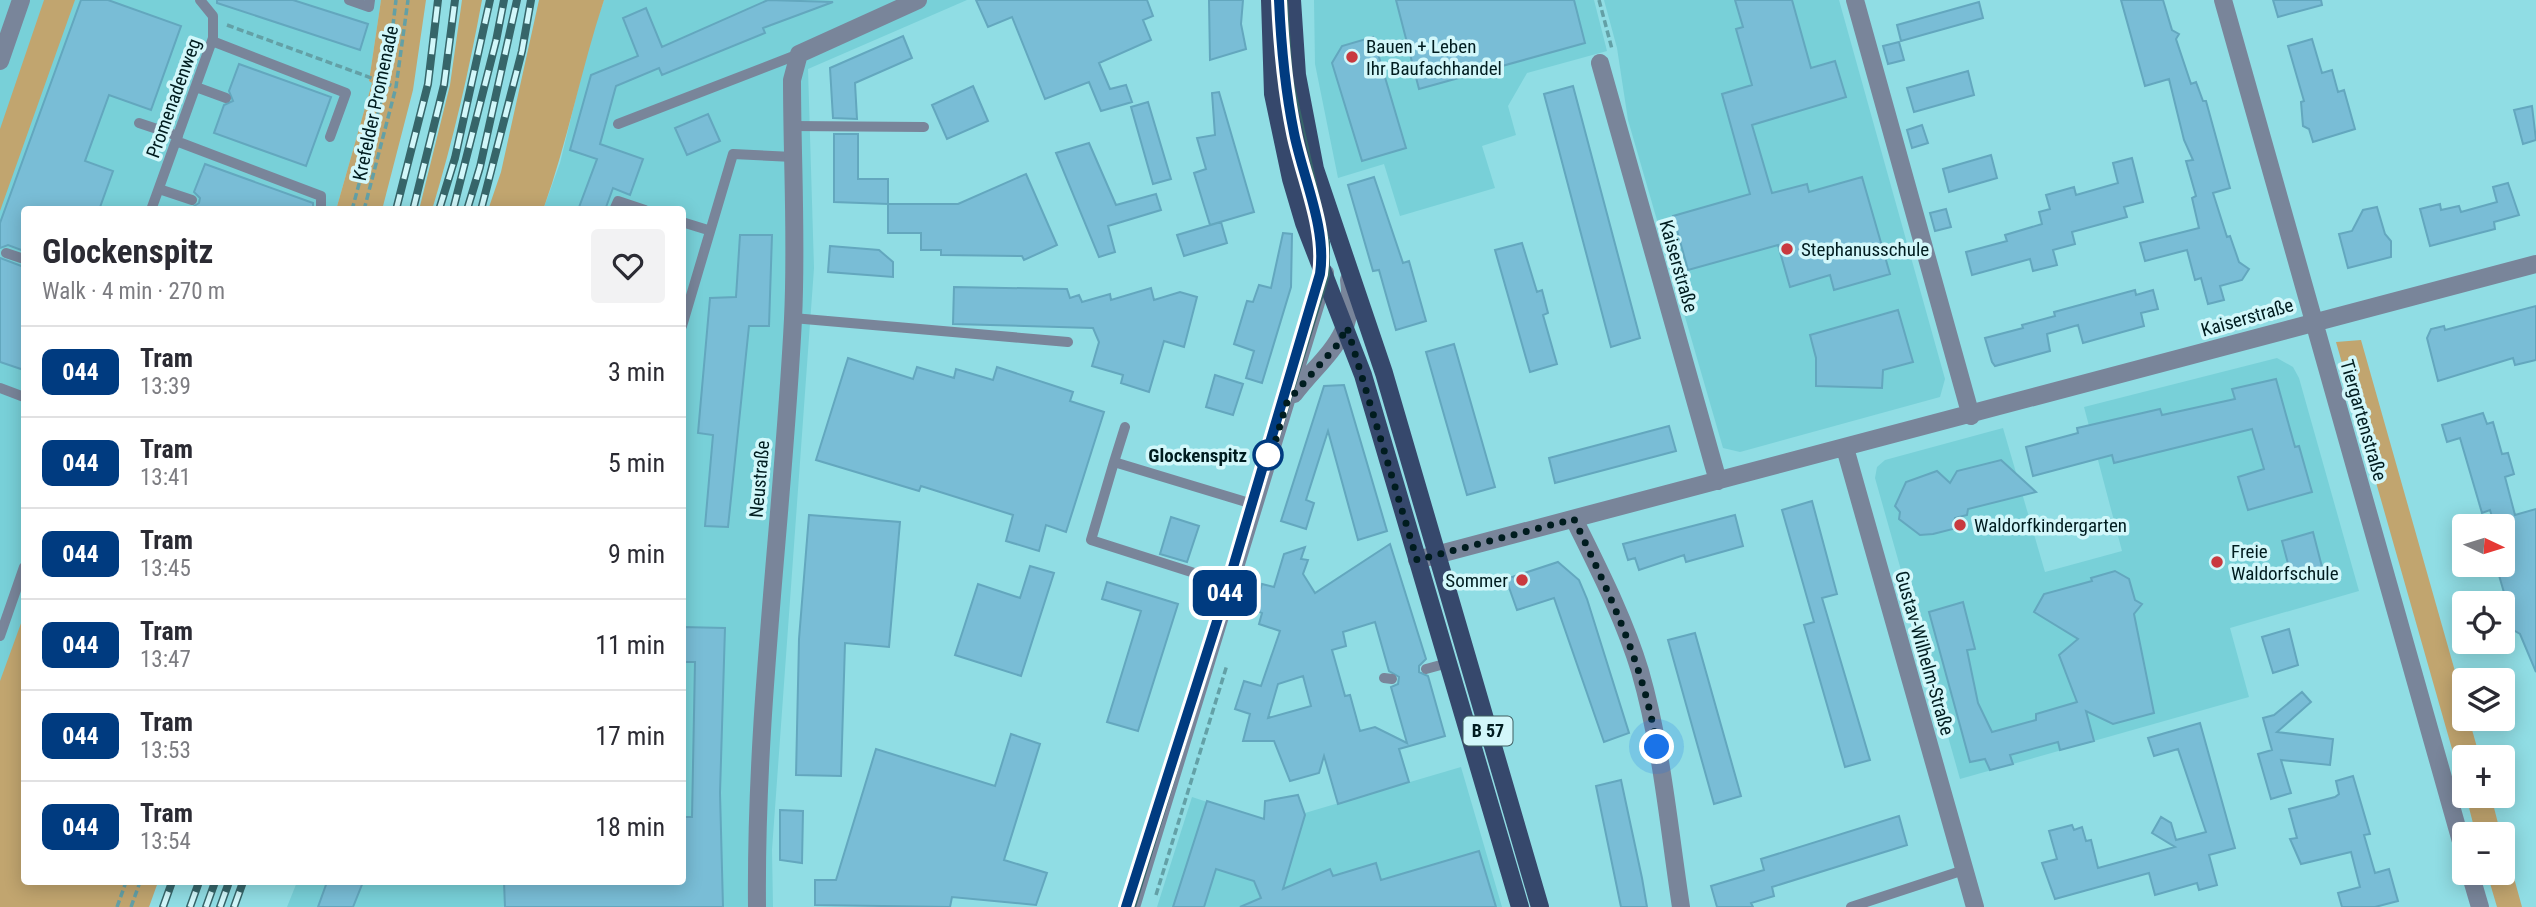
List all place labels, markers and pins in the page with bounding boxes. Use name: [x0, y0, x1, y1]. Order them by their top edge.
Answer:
place label: Bauen + Leben Ihr Baufachhandel: [1366, 35, 1502, 80]
marker: Bauen + Leben Ihr Baufachhandel: [1344, 49, 1360, 65]
place label: Stephanusschule: [1801, 238, 1929, 261]
marker: Stephanusschule: [1779, 241, 1795, 257]
marker: Glockenspitz: [1253, 440, 1283, 470]
place label: Glockenspitz: [1148, 444, 1247, 467]
place label: Waldorfkindergarten: [1974, 514, 2127, 537]
marker: Waldorfkindergarten: [1952, 517, 1968, 533]
place label: Freie Waldorfschule: [2231, 540, 2339, 585]
marker: Freie Waldorfschule: [2209, 554, 2225, 570]
place label: Sommer: [1445, 569, 1508, 592]
marker: Sommer: [1514, 572, 1530, 588]

